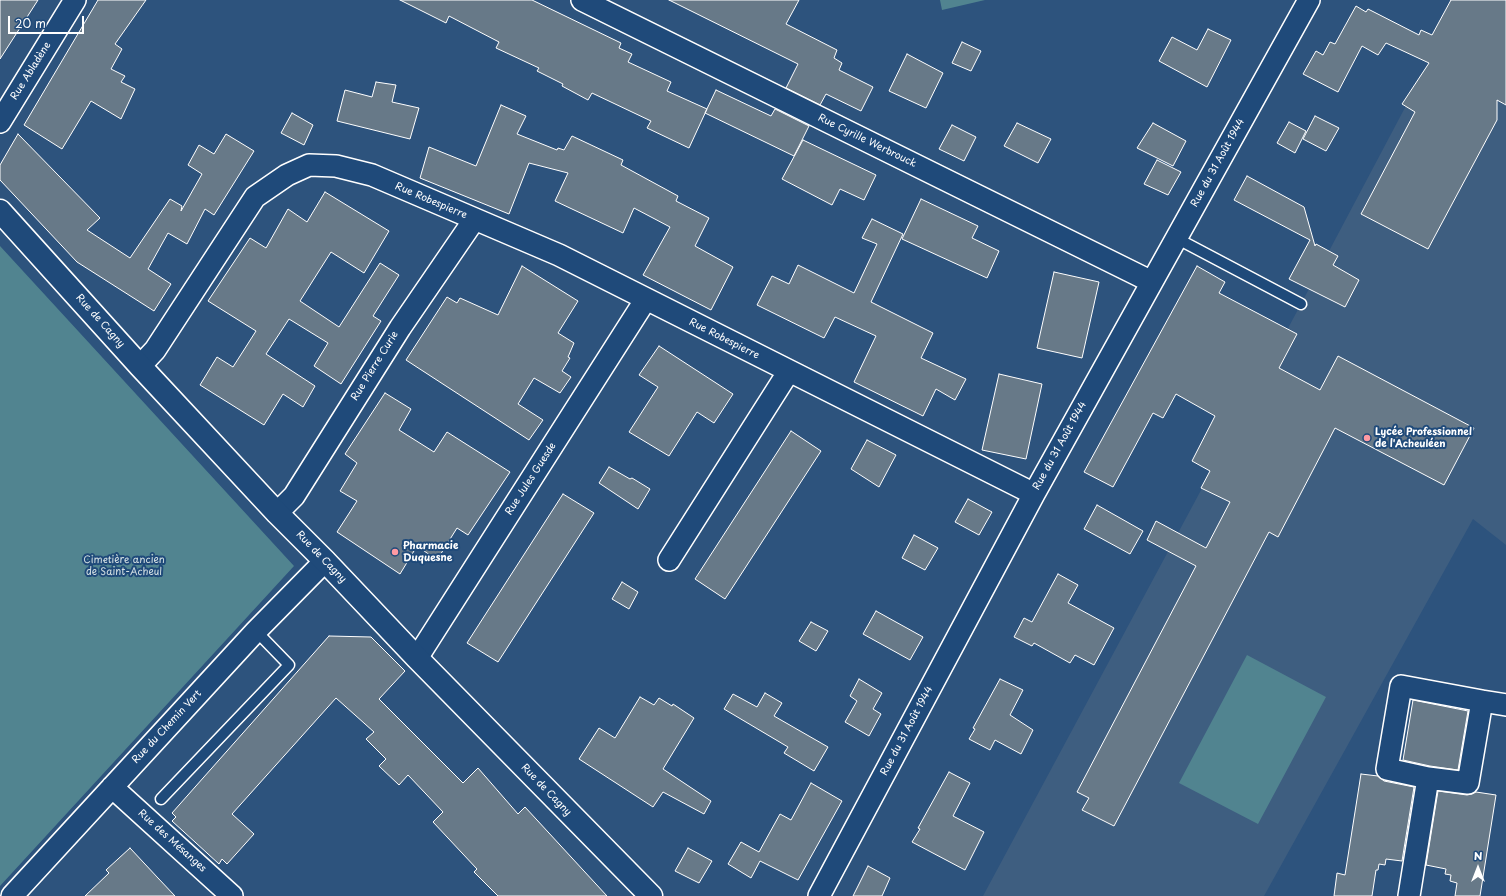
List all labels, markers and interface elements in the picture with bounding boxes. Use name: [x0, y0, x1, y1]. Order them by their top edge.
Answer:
scale bar: [10, 8, 86, 34]
text: 20 m: [15, 14, 46, 32]
street label: Rue Abladène: [8, 40, 54, 102]
street label: Rue Cyrille Werbrouck: [816, 112, 918, 170]
street label: Rue du 31 Août 1944: [1189, 117, 1247, 209]
street label: Rue Robespierre: [393, 180, 469, 222]
street label: Rue de Cagny: [73, 292, 127, 350]
street label: Rue Robespierre: [687, 316, 761, 362]
street label: Rue Pierre Curie: [349, 329, 401, 403]
street label: Rue du 31 Août 1944: [1031, 400, 1089, 492]
place label: Lycée Professionnel de l'Acheuléen: [1375, 426, 1472, 450]
marker: Lycée Professionnel de l'Acheuléen: [1362, 433, 1372, 443]
street label: Rue Jules Guesde: [503, 440, 559, 518]
street label: Rue de Cagny: [293, 529, 349, 585]
place label: Pharmacie Duquesne: [403, 540, 458, 564]
marker: Pharmacie Duquesne: [390, 547, 400, 557]
park label: Cimetière ancien de Saint-Acheul: [83, 554, 165, 578]
street label: Rue du 31 Août 1944: [878, 684, 936, 778]
street label: Rue du Chemin Vert: [130, 688, 204, 766]
street label: Rue de Cagny: [518, 762, 574, 818]
street label: Rue des Mésanges: [135, 807, 209, 875]
text: N: [1474, 847, 1482, 864]
north arrow: [1458, 848, 1498, 888]

